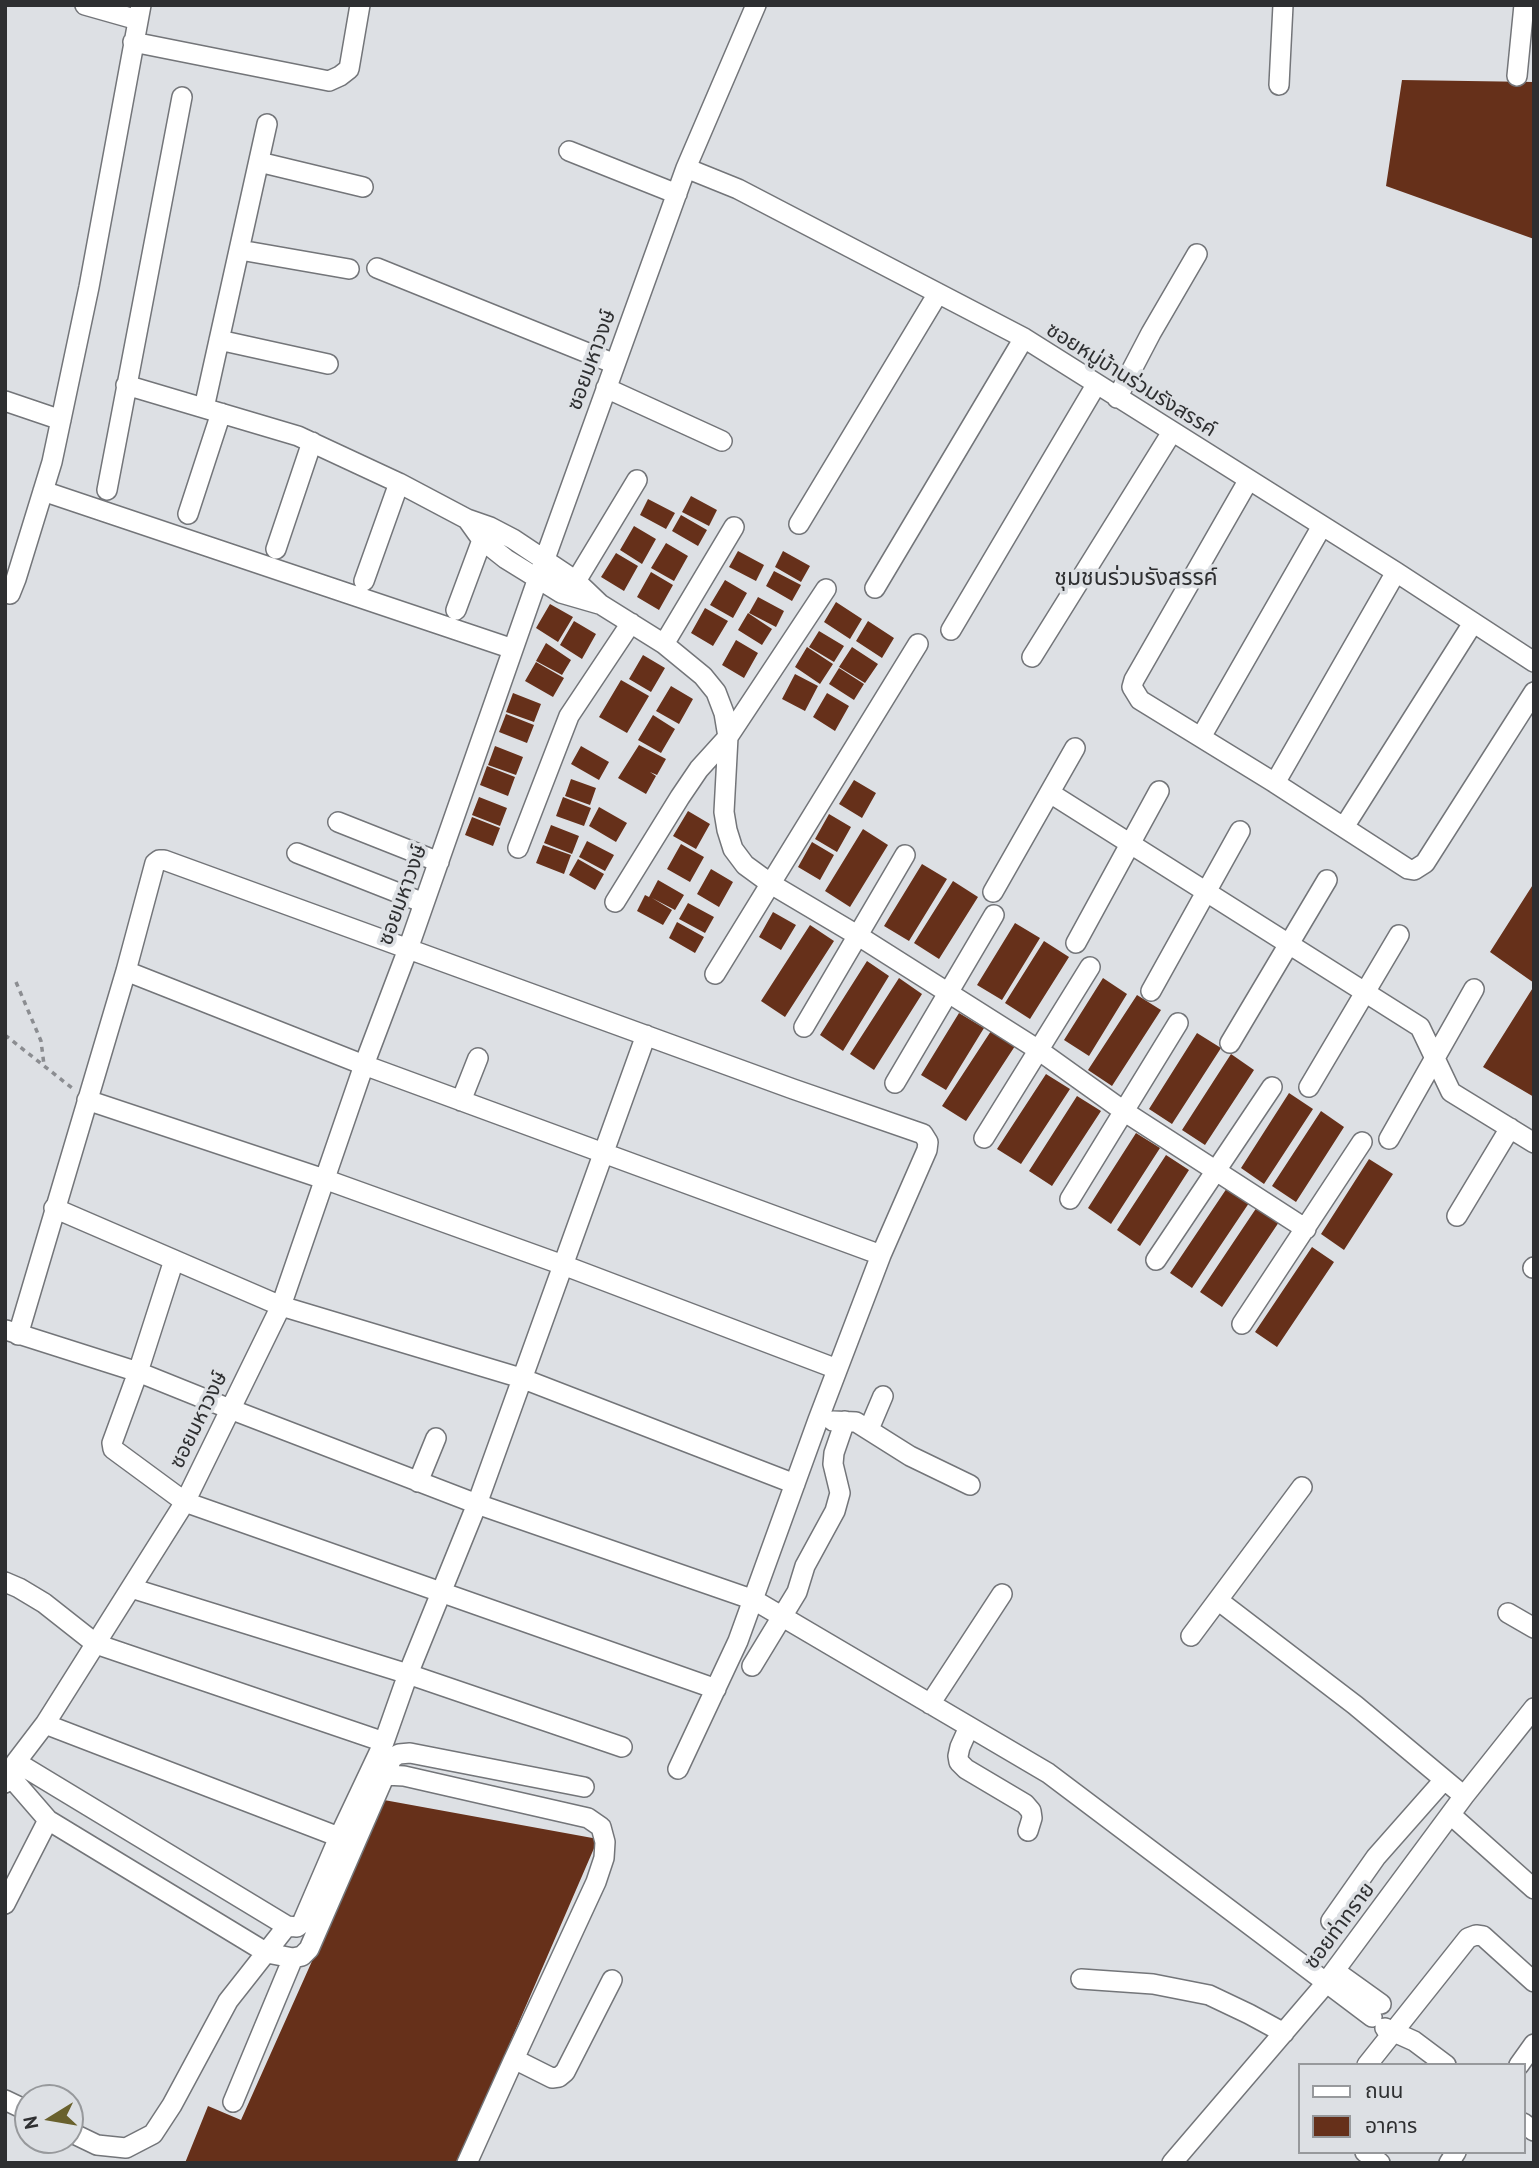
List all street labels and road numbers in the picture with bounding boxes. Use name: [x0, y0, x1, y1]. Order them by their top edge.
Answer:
street label: ซอยมหาวงษ์: [562, 306, 622, 414]
street label: ซอยหมู่บ้านร่วมรังสรรค์: [1041, 317, 1221, 443]
street label: ซอยมหาวงษ์: [373, 841, 433, 949]
street label: ซอยมหาวงษ์: [165, 1367, 233, 1473]
street label: ซอยท่าทราย: [1299, 1878, 1381, 1974]

